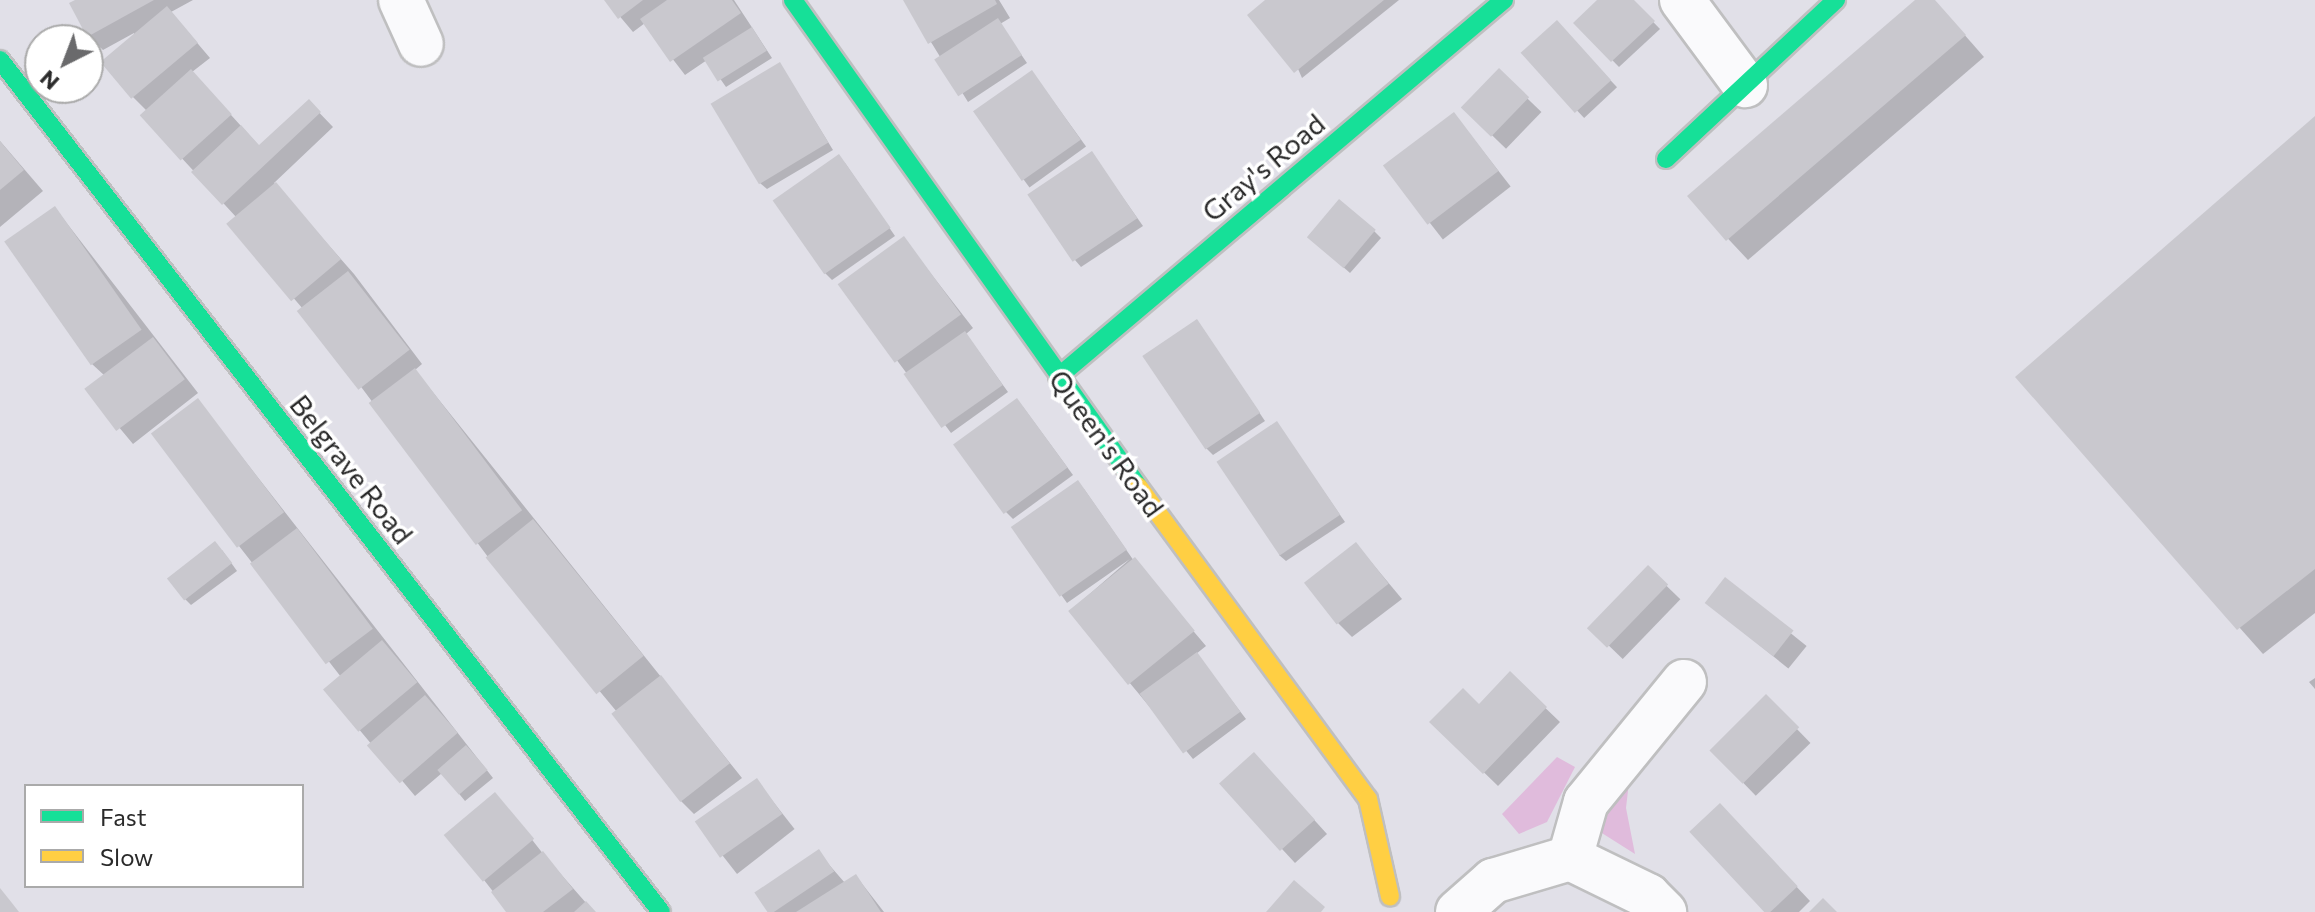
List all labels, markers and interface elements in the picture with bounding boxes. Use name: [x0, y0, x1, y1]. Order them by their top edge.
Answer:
north arrow: [24, 24, 104, 104]
text: N: [34, 65, 64, 96]
street label: Gray's Road: [1195, 106, 1331, 228]
street label: Queen's Road: [1042, 363, 1172, 523]
street label: Belgrave Road: [283, 388, 421, 550]
legend: [24, 784, 304, 888]
text: Fast: [100, 802, 147, 831]
text: Slow: [100, 842, 153, 871]

